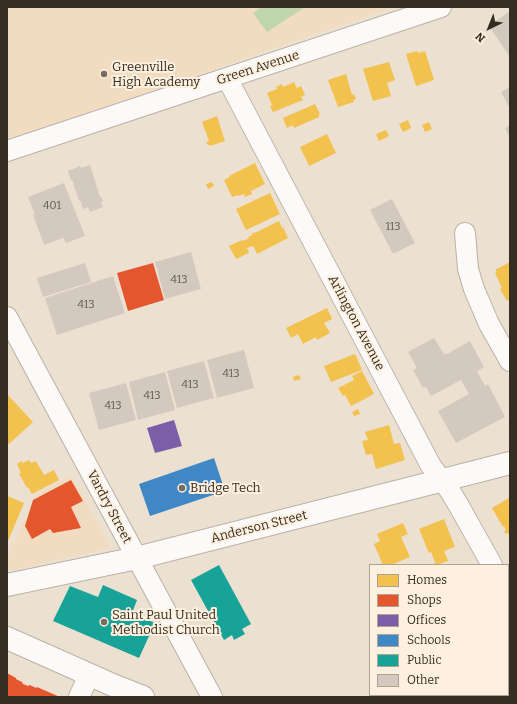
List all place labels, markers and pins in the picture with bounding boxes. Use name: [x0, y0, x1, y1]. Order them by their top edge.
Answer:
place label: Greenville High Academy: [112, 59, 200, 90]
marker: Greenville High Academy: [99, 69, 109, 79]
place label: Bridge Tech: [190, 480, 261, 496]
marker: Bridge Tech: [177, 483, 187, 493]
place label: Saint Paul United Methodist Church: [112, 607, 220, 638]
marker: Saint Paul United Methodist Church: [99, 617, 109, 627]

